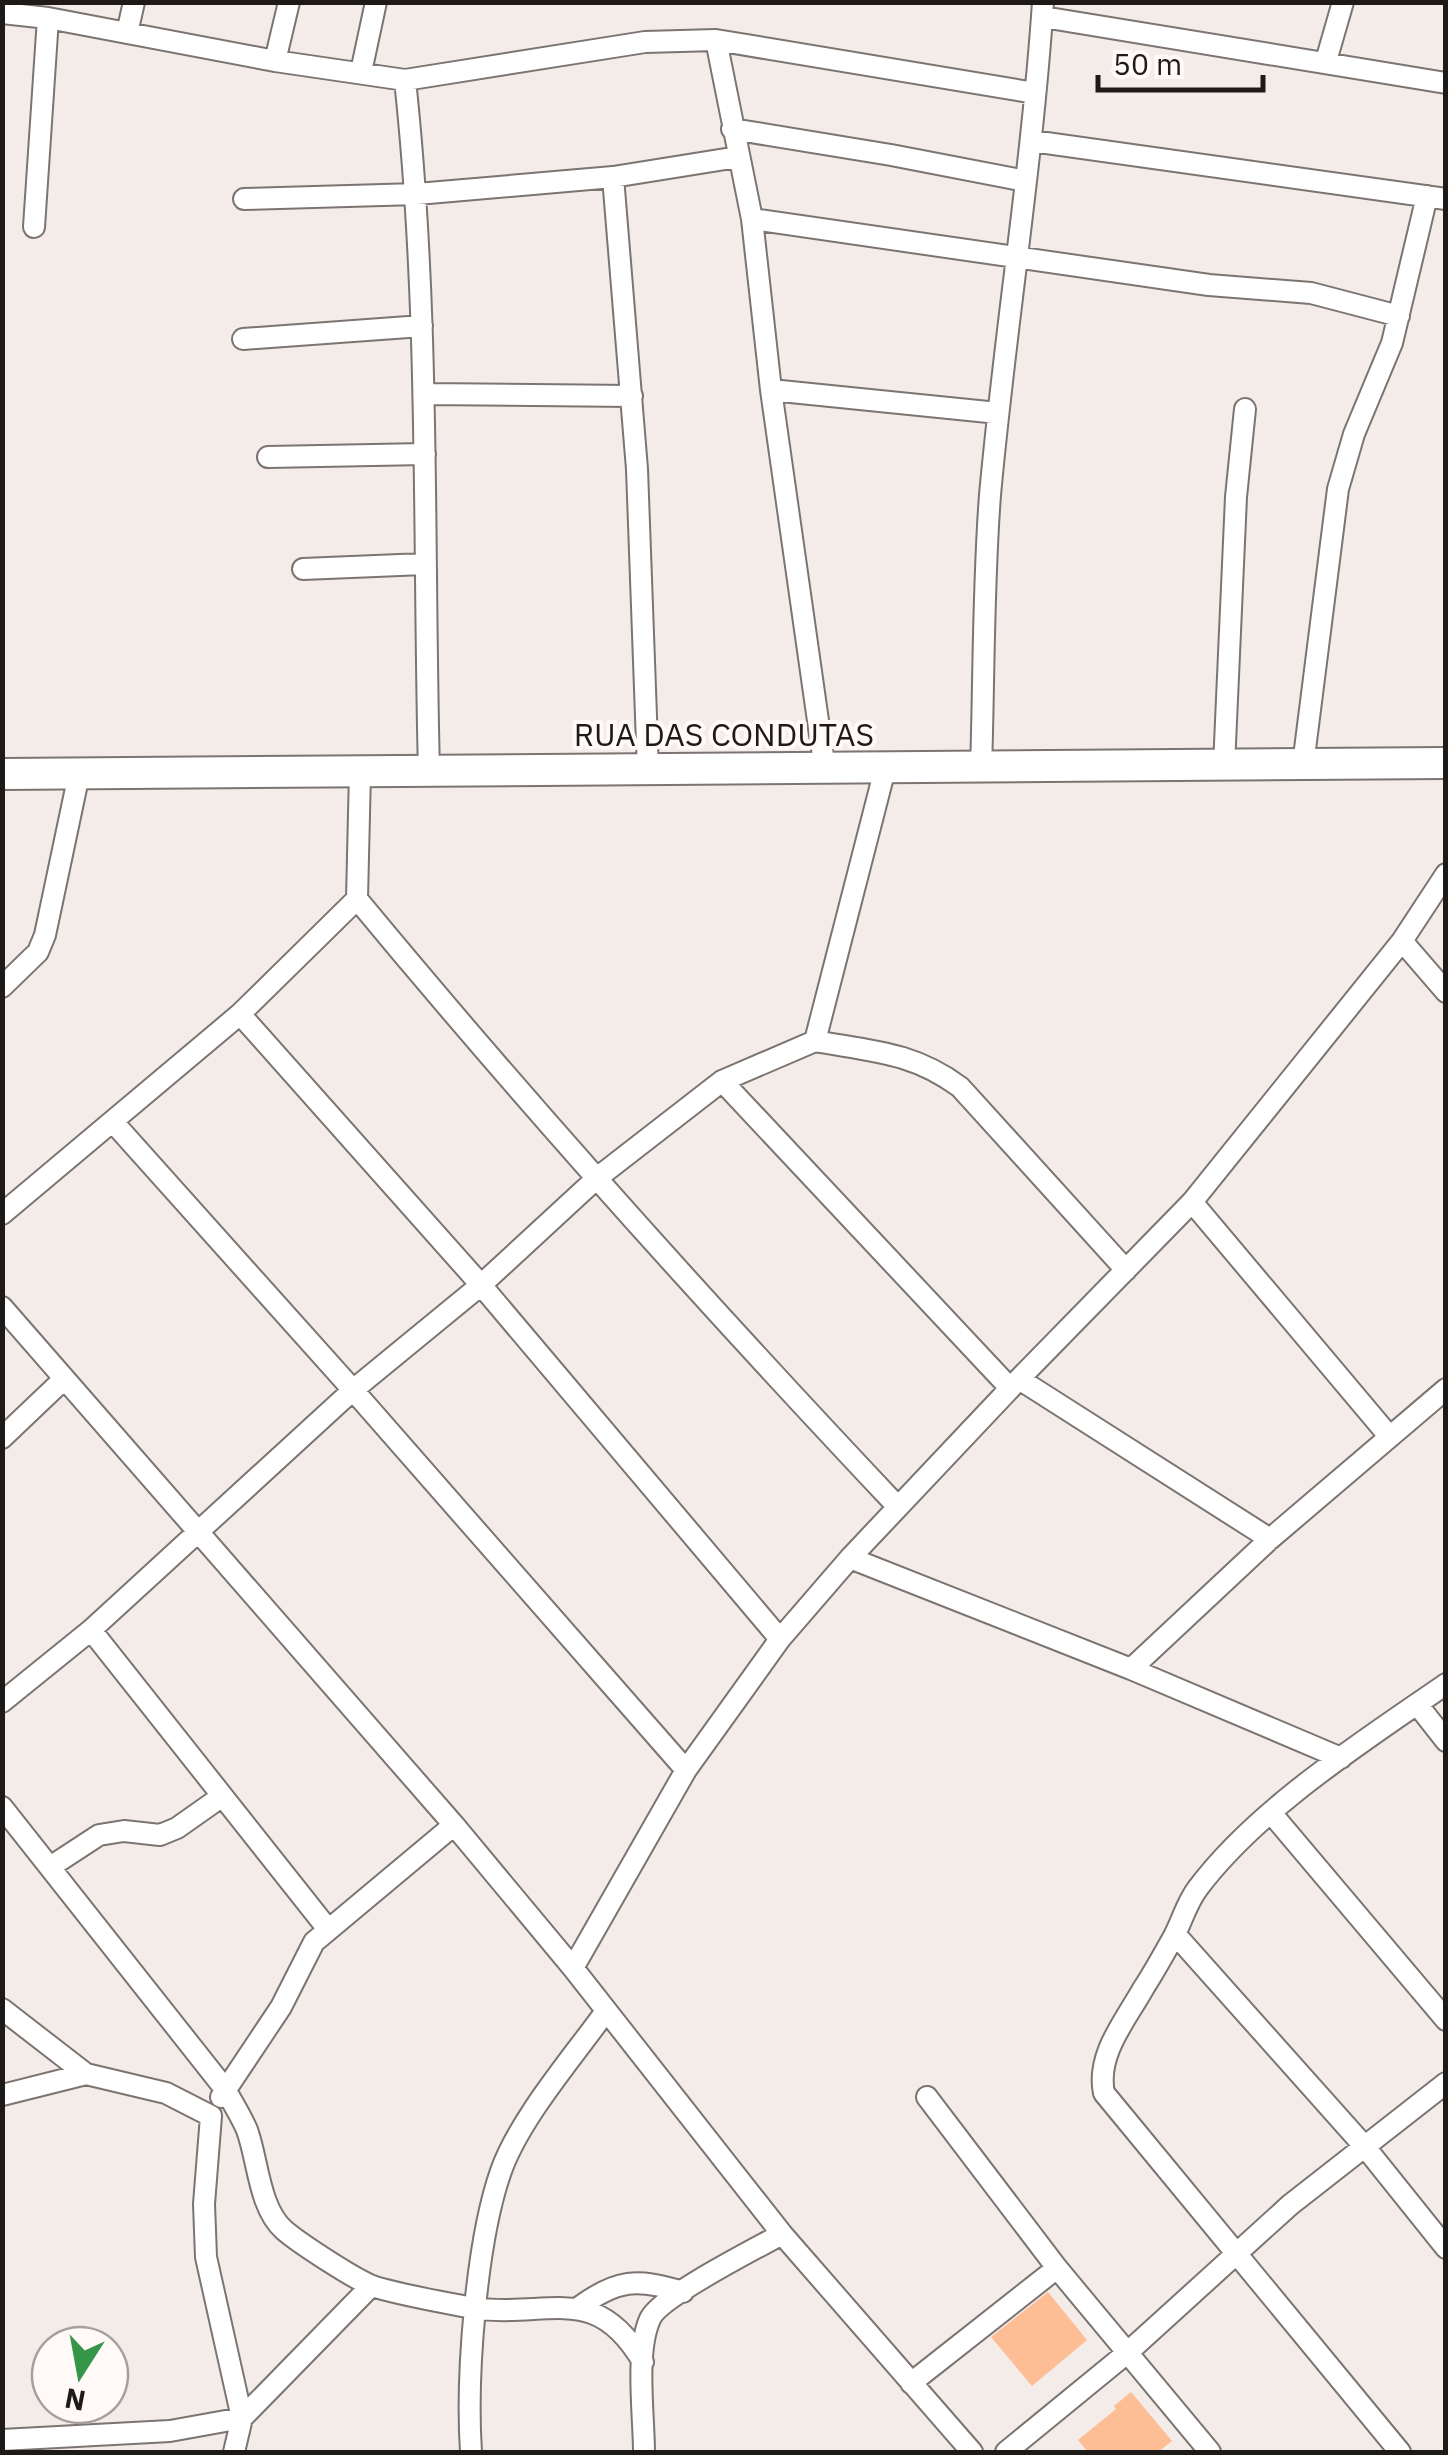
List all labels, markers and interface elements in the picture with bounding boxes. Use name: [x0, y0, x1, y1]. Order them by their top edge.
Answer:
scale bar: [1098, 30, 1263, 92]
text: 50 m: [1113, 44, 1182, 83]
street label: RUA DAS CONDUTAS: [574, 713, 874, 755]
north arrow: [30, 2325, 130, 2425]
text: N: [62, 2380, 89, 2420]

